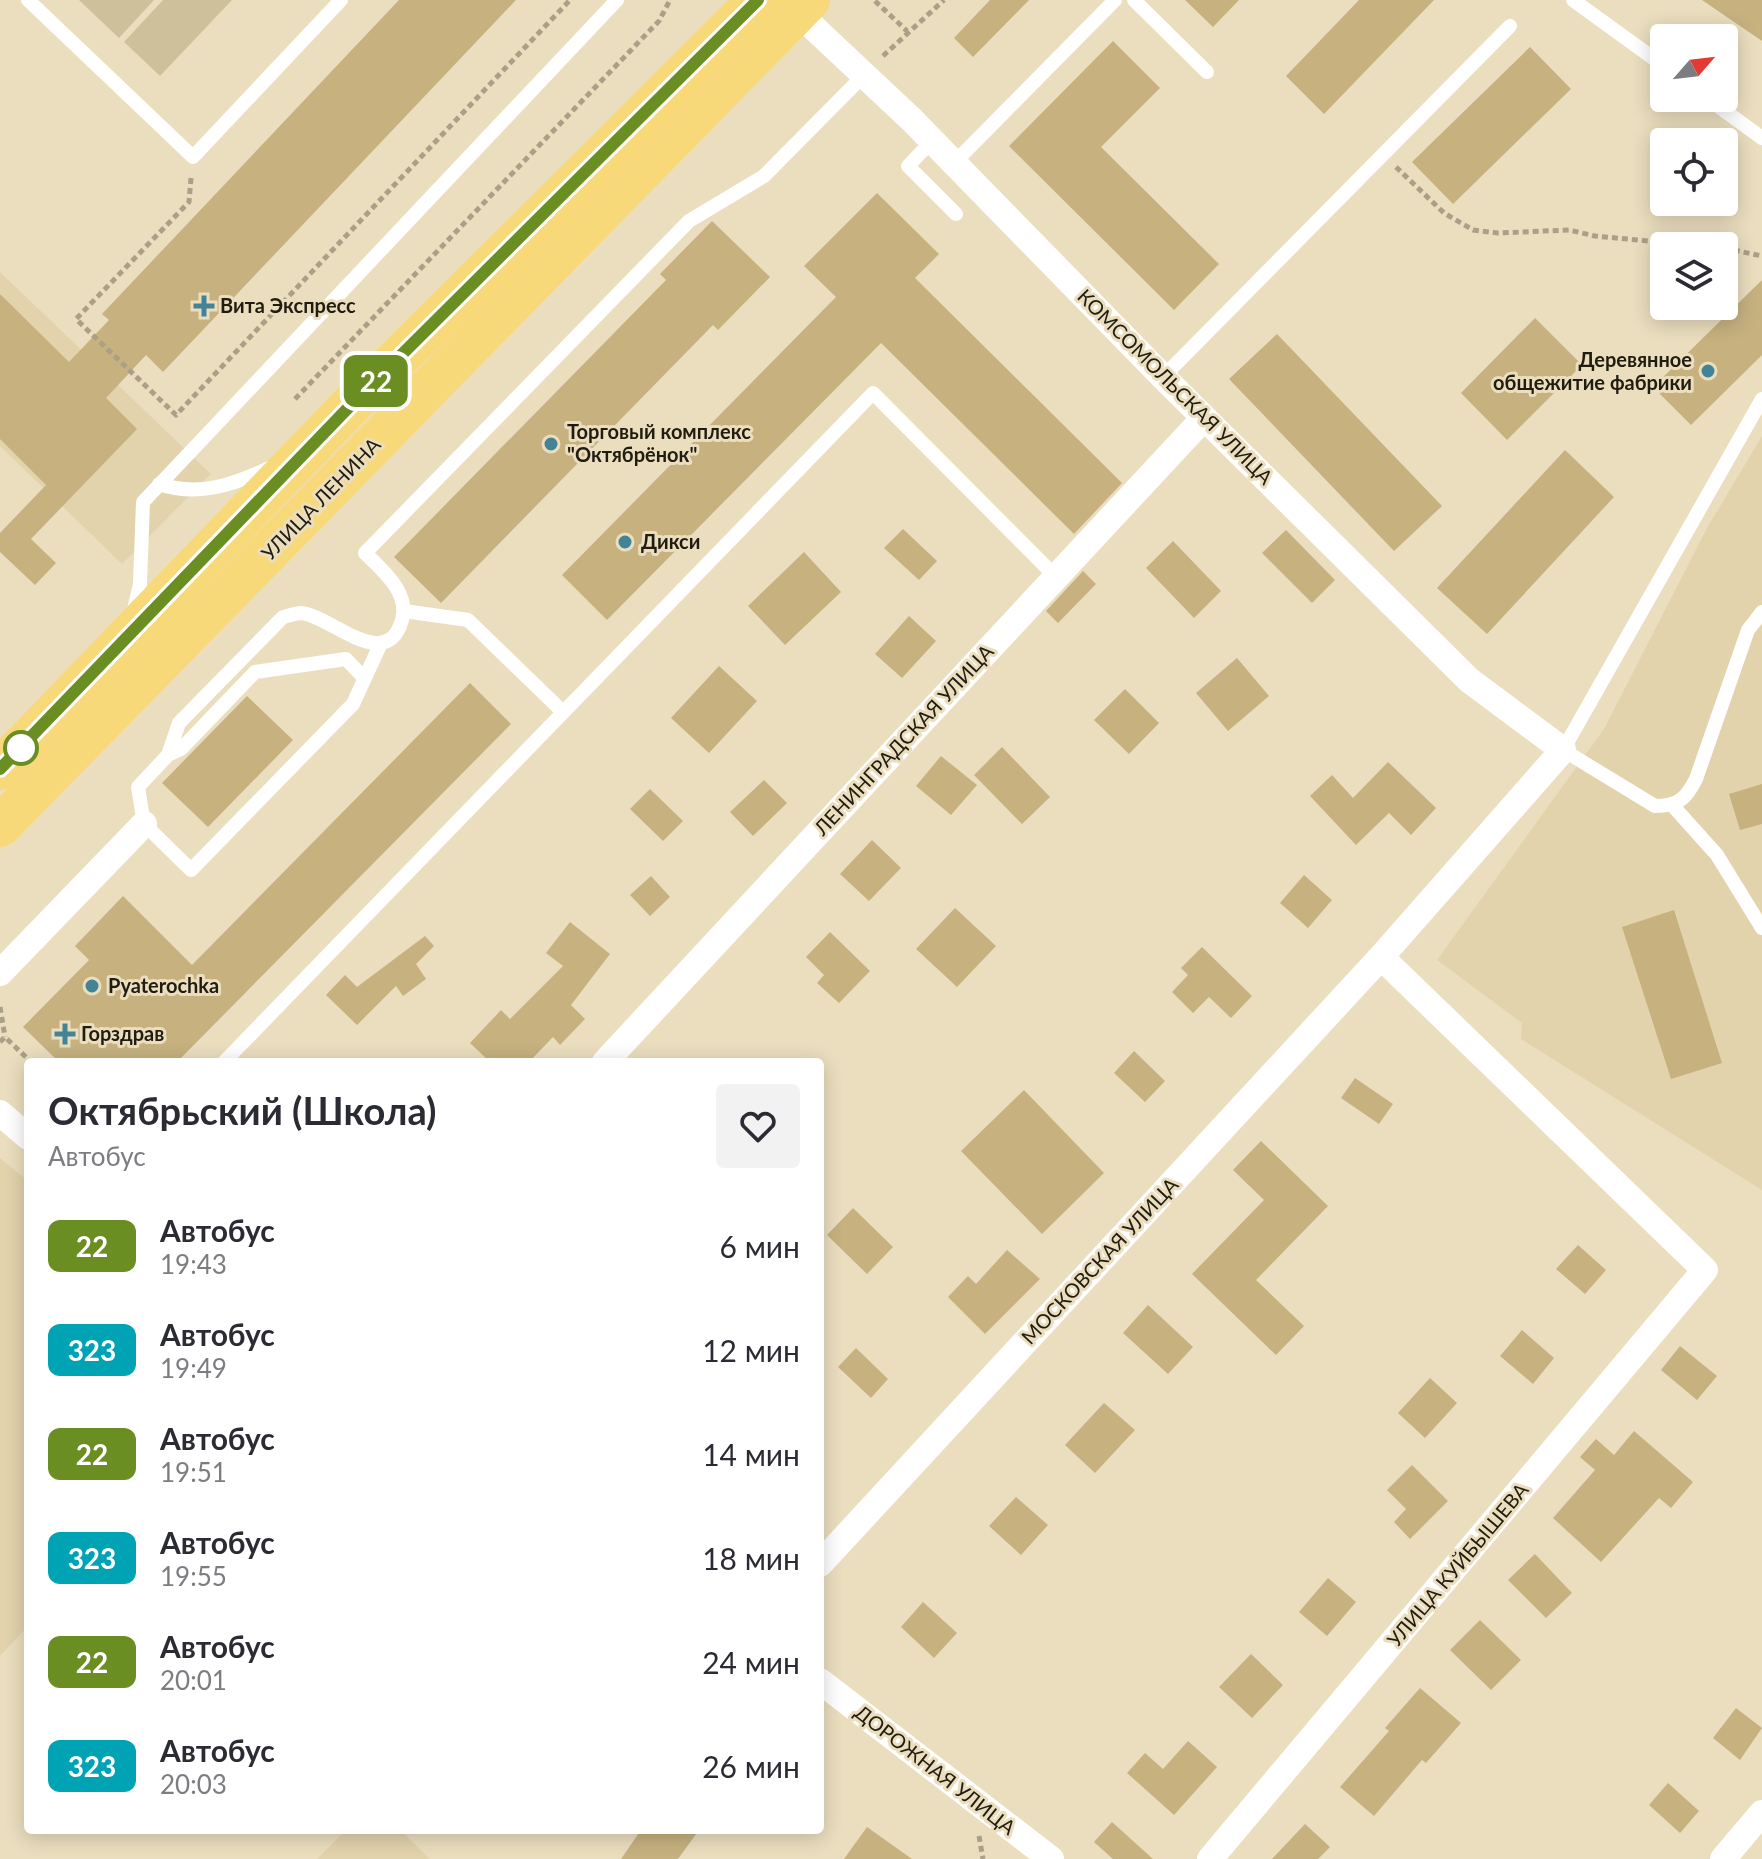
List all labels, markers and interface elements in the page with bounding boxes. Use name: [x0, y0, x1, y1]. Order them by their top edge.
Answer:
north arrow: [1650, 24, 1738, 112]
map controls: [1650, 24, 1738, 320]
button: locate: [1650, 128, 1738, 216]
button: layers: [1650, 232, 1738, 320]
street label: КОМСОМОЛЬСКАЯ УЛИЦА: [1073, 284, 1279, 489]
place label: Вита Экспресс: [220, 293, 356, 317]
marker: Вита Экспресс: [195, 297, 213, 315]
place label: Деревянное общежитие фабрики: [1493, 347, 1692, 394]
line badge: 22: [340, 355, 412, 407]
marker: Деревянное общежитие фабрики: [1699, 362, 1717, 380]
text: 22: [360, 364, 392, 398]
place label: Торговый комплекс "Октябрёнок": [567, 419, 751, 466]
street label: УЛИЦА ЛЕНИНА: [256, 432, 385, 564]
marker: Торговый комплекс "Октябрёнок": [542, 435, 560, 453]
place label: Дикси: [641, 529, 700, 553]
marker: Дикси: [616, 533, 634, 551]
street label: ЛЕНИНГРАДСКАЯ УЛИЦА: [808, 639, 998, 840]
unlabelled marker: [4, 731, 38, 765]
place label: Pyaterochka: [108, 973, 219, 997]
marker: Pyaterochka: [83, 977, 101, 995]
place label: Горздрав: [81, 1021, 164, 1045]
marker: Горздрав: [56, 1025, 74, 1043]
button: heart: [716, 1084, 800, 1168]
text: Октябрьский (Школа): [48, 1087, 437, 1133]
text: Автобус: [48, 1140, 146, 1172]
street label: МОСКОВСКАЯ УЛИЦА: [1016, 1172, 1183, 1348]
text: Автобус: [160, 1212, 275, 1248]
text: 6 мин: [720, 1228, 800, 1264]
text: 22: [76, 1229, 108, 1263]
text: 19:43: [160, 1248, 227, 1280]
text: Автобус: [160, 1316, 275, 1352]
text: 12 мин: [702, 1332, 800, 1368]
text: 323: [68, 1333, 116, 1367]
text: 19:49: [160, 1352, 227, 1384]
text: Автобус: [160, 1420, 275, 1456]
text: 14 мин: [702, 1436, 800, 1472]
text: 22: [76, 1437, 108, 1471]
text: 19:51: [160, 1456, 227, 1488]
street label: УЛИЦА КУЙБЫШЕВА: [1382, 1477, 1533, 1651]
text: Автобус: [160, 1524, 275, 1560]
text: 18 мин: [702, 1540, 800, 1576]
text: 323: [68, 1541, 116, 1575]
text: 19:55: [160, 1560, 227, 1592]
text: Автобус: [160, 1628, 275, 1664]
text: 24 мин: [702, 1644, 800, 1680]
text: 22: [76, 1645, 108, 1679]
text: 20:01: [160, 1664, 227, 1696]
street label: ДОРОЖНАЯ УЛИЦА: [851, 1699, 1021, 1840]
text: Автобус: [160, 1732, 275, 1768]
text: 26 мин: [702, 1748, 800, 1784]
text: 323: [68, 1749, 116, 1783]
text: 20:03: [160, 1768, 227, 1800]

